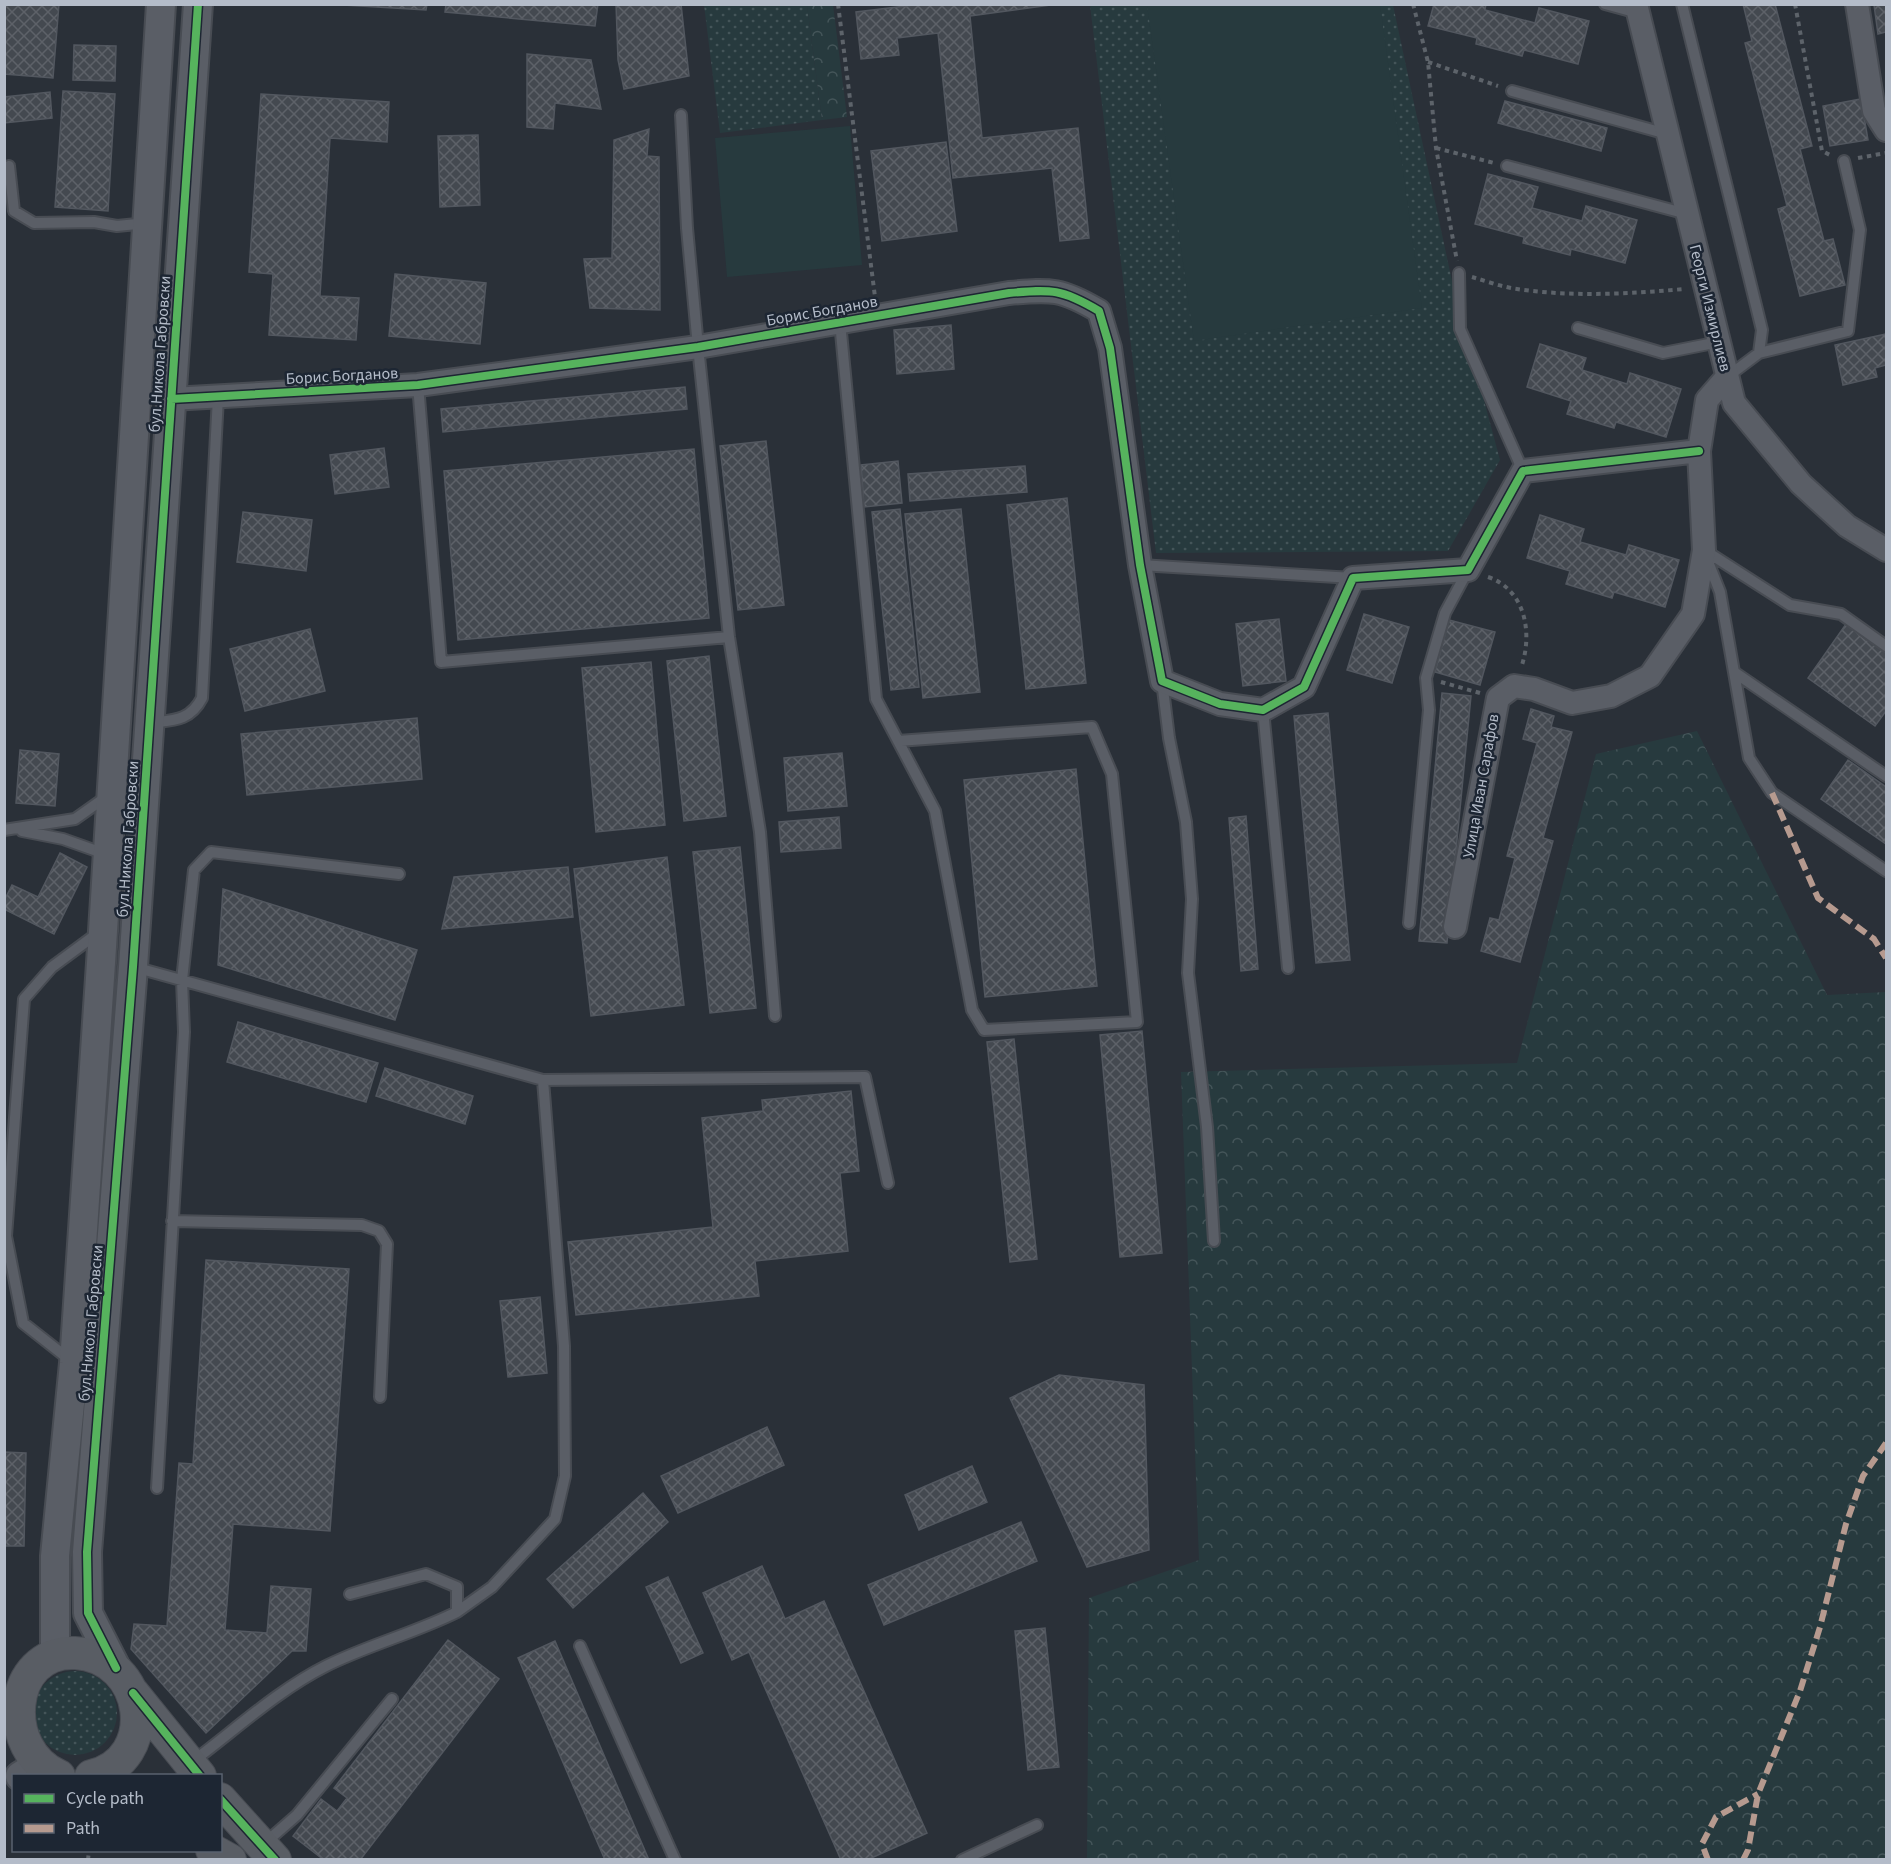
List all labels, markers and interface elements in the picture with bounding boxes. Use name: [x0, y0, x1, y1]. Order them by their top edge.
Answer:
street label: Георги Измирлиев: [1684, 242, 1736, 374]
street label: бул.Никола Габровски: [144, 275, 176, 433]
street label: Борис Богданов: [765, 290, 879, 332]
street label: Борис Богданов: [285, 362, 399, 390]
street label: Улица Иван Сарафов: [1457, 712, 1505, 860]
street label: бул.Никола Габровски: [112, 760, 144, 918]
street label: бул.Никола Габровски: [73, 1244, 109, 1402]
legend: [12, 1774, 222, 1852]
text: Cycle path: [66, 1786, 144, 1811]
text: Path: [66, 1816, 100, 1841]

